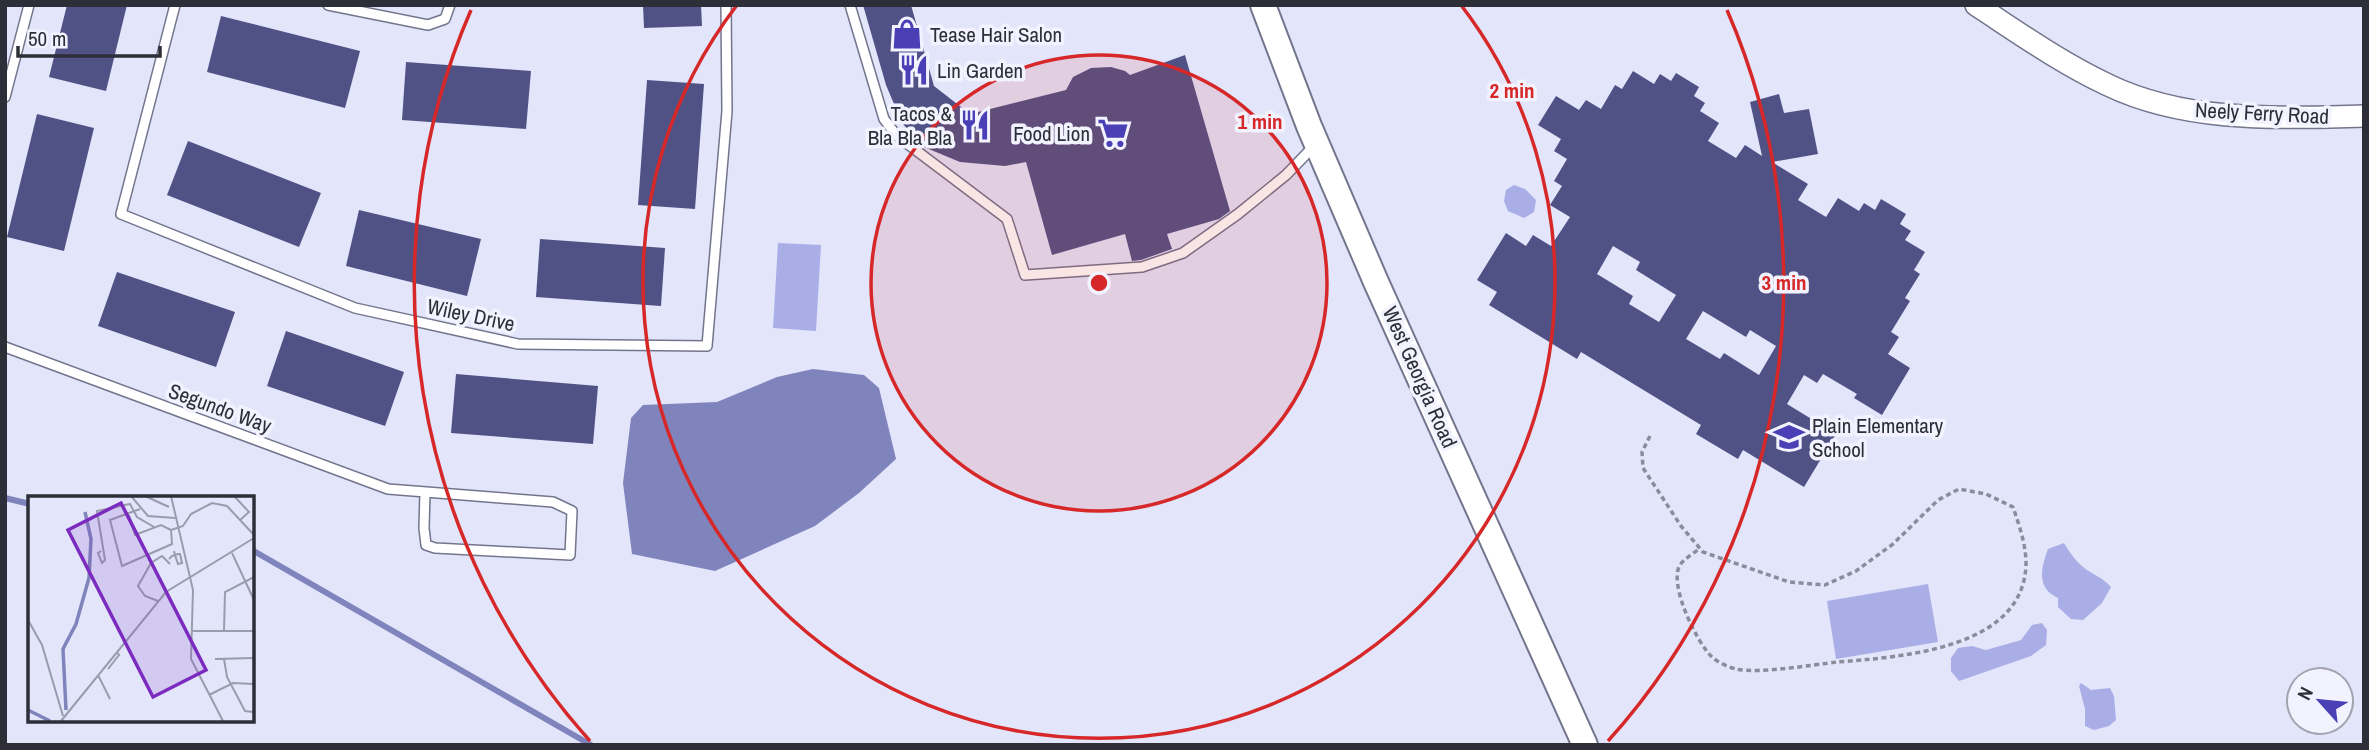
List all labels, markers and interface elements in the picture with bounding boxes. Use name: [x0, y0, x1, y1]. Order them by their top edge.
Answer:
scale bar: [18, 14, 159, 58]
shop icon: Tease Hair Salon: [890, 17, 924, 51]
place label: Tease Hair Salon: [930, 20, 1062, 49]
text: 50 m: [28, 24, 66, 53]
restaurant icon: Lin Garden: [897, 53, 931, 87]
place label: Lin Garden: [937, 56, 1023, 85]
text: 2 min: [1490, 76, 1534, 105]
street label: Neely Ferry Road: [2194, 95, 2330, 131]
place label: Tacos & Bla Bla Bla: [868, 99, 953, 152]
text: 1 min: [1238, 107, 1282, 136]
restaurant icon: Tacos & Bla Bla Bla: [958, 108, 992, 142]
supermarket icon: Food Lion: [1096, 116, 1130, 150]
place label: Food Lion: [1013, 119, 1090, 148]
text: 3 min: [1762, 268, 1806, 297]
centre of rings: [1087, 271, 1111, 295]
street label: Wiley Drive: [424, 292, 518, 338]
street label: West Georgia Road: [1376, 302, 1464, 452]
street label: Segundo Way: [165, 376, 276, 440]
place label: Plain Elementary School: [1812, 411, 1944, 464]
school or university icon: Plain Elementary School: [1772, 420, 1806, 454]
inset map: [28, 496, 254, 722]
north arrow: [2285, 666, 2355, 736]
text: N: [2291, 682, 2319, 704]

